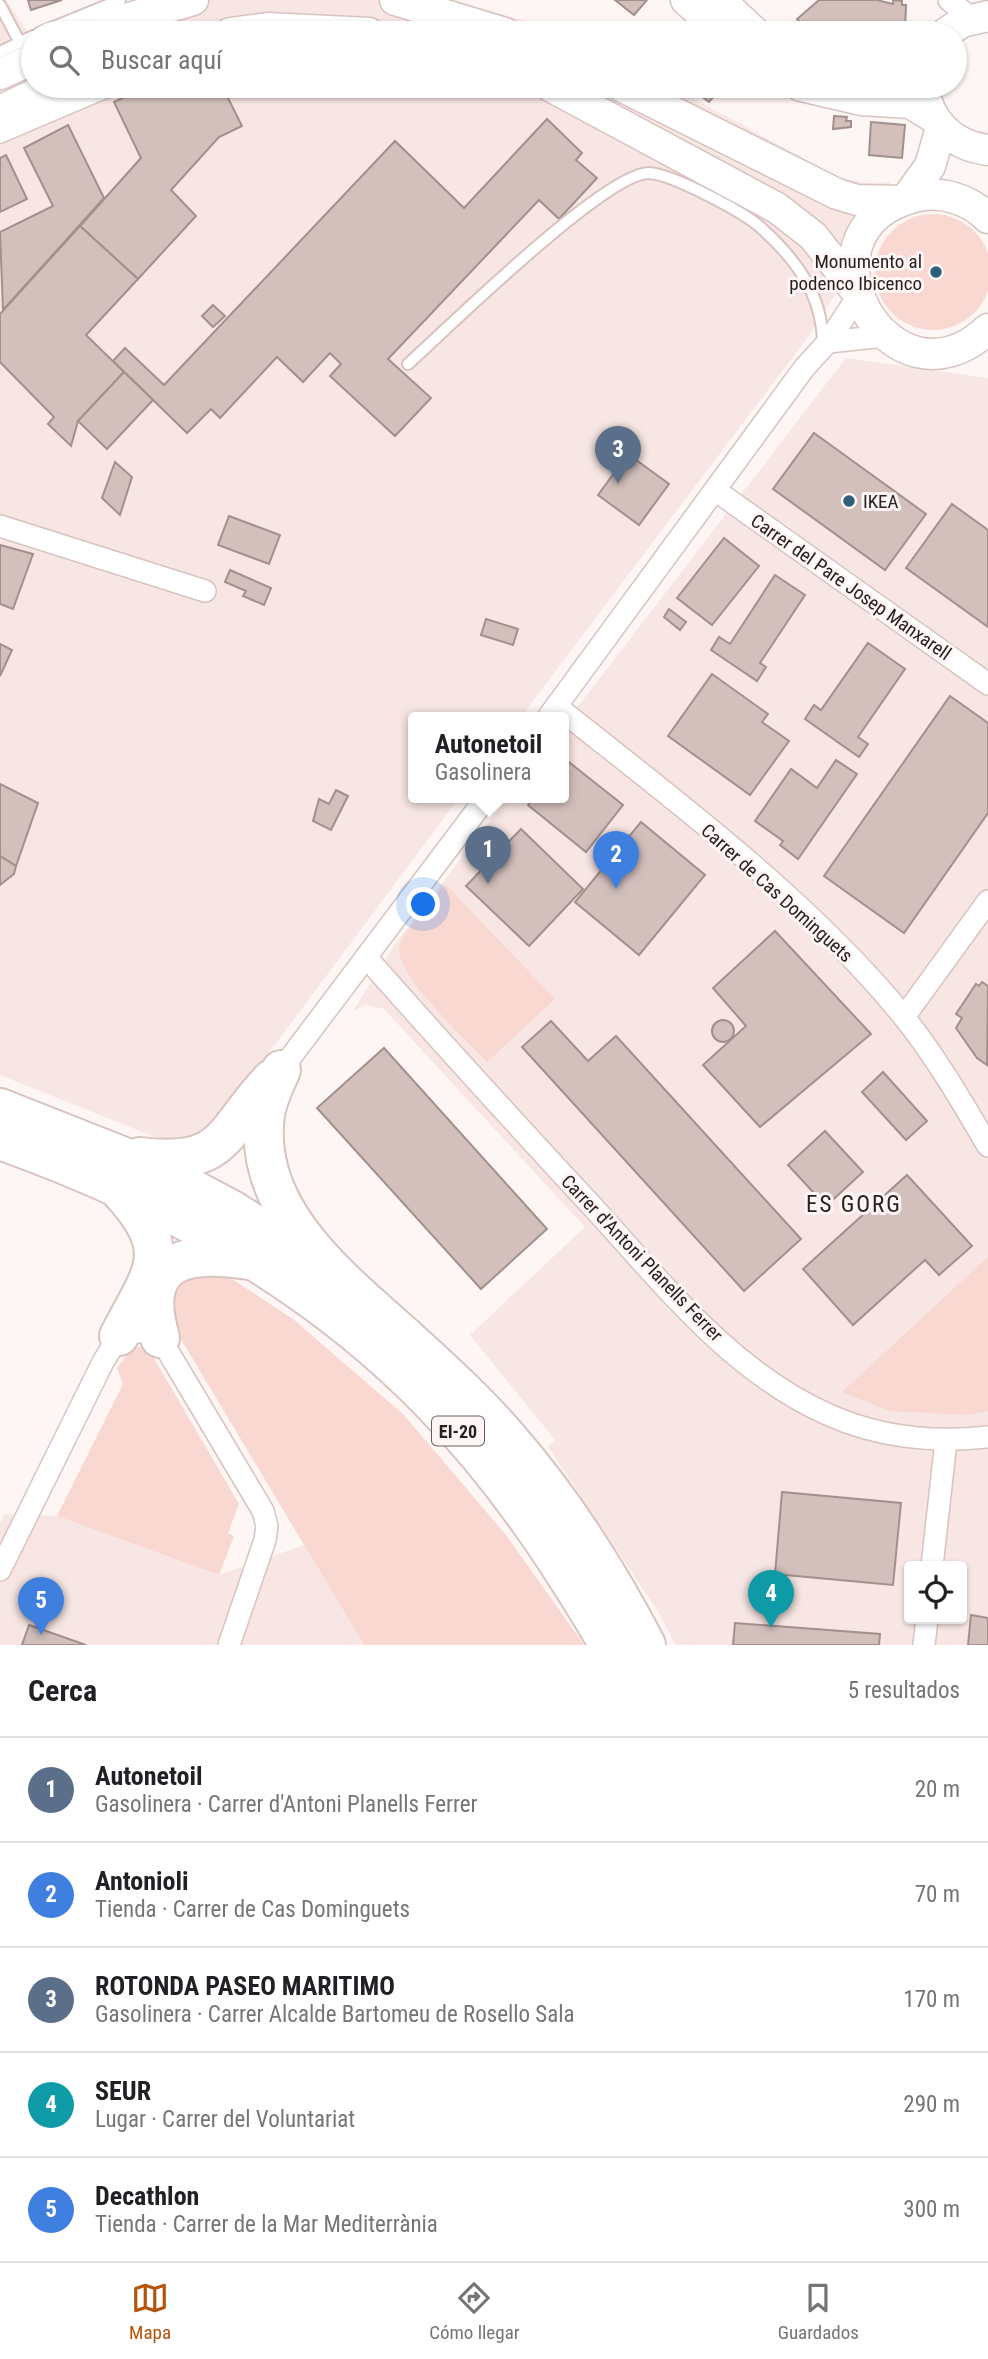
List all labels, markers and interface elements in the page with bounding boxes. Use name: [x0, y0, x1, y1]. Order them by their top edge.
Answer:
search box: [21, 21, 967, 98]
icon: search: [45, 41, 83, 79]
text: Buscar aquí: [101, 45, 222, 75]
place label: Monumento al podenco Ibicenco: [789, 250, 922, 295]
marker: Monumento al podenco Ibicenco: [928, 264, 944, 280]
pin: 3: [595, 426, 641, 484]
place label: IKEA: [863, 490, 899, 513]
marker: IKEA: [841, 493, 857, 509]
street label: Carrer del Pare Josep Manxarell: [746, 509, 956, 665]
popup: [408, 712, 569, 803]
text: Autonetoil: [435, 729, 542, 759]
text: Gasolinera: [435, 759, 531, 786]
street label: Carrer de Cas Dominguets: [697, 819, 857, 967]
pin: 1: [465, 826, 511, 884]
pin: 2: [593, 831, 639, 889]
your location: [406, 887, 440, 921]
street label: Carrer d'Antoni Planells Ferrer: [556, 1170, 728, 1346]
district label: ES GORG: [806, 1191, 902, 1218]
road number: EI-20: [432, 1416, 484, 1446]
map controls: [904, 1561, 967, 1624]
button: locate: [904, 1561, 967, 1624]
pin: 4: [748, 1570, 794, 1628]
pin: 5: [18, 1577, 64, 1635]
text: Cerca: [28, 1673, 97, 1708]
text: 5 resultados: [848, 1677, 960, 1704]
text: Autonetoil: [95, 1761, 203, 1791]
text: 1: [45, 1776, 57, 1803]
text: 20 m: [915, 1776, 960, 1803]
text: Gasolinera · Carrer d'Antoni Planells Ferrer: [95, 1791, 478, 1818]
text: Antonioli: [95, 1866, 189, 1896]
text: 2: [45, 1881, 57, 1908]
text: 70 m: [915, 1881, 960, 1908]
text: Tienda · Carrer de Cas Dominguets: [95, 1896, 410, 1923]
text: ROTONDA PASEO MARITIMO: [95, 1971, 395, 2001]
text: 3: [45, 1986, 57, 2013]
text: 170 m: [903, 1986, 960, 2013]
text: Gasolinera · Carrer Alcalde Bartomeu de Rosello Sala: [95, 2001, 575, 2028]
text: SEUR: [95, 2076, 151, 2106]
text: 4: [45, 2091, 57, 2118]
text: 290 m: [903, 2091, 960, 2118]
text: Lugar · Carrer del Voluntariat: [95, 2106, 355, 2133]
text: Decathlon: [95, 2181, 199, 2211]
text: 5: [45, 2196, 57, 2223]
text: 300 m: [903, 2196, 960, 2223]
text: Tienda · Carrer de la Mar Mediterrània: [95, 2211, 438, 2238]
tab: Mapa: [129, 2279, 171, 2344]
tab: Cómo llegar: [429, 2279, 520, 2344]
tab: Guardados: [778, 2279, 859, 2344]

